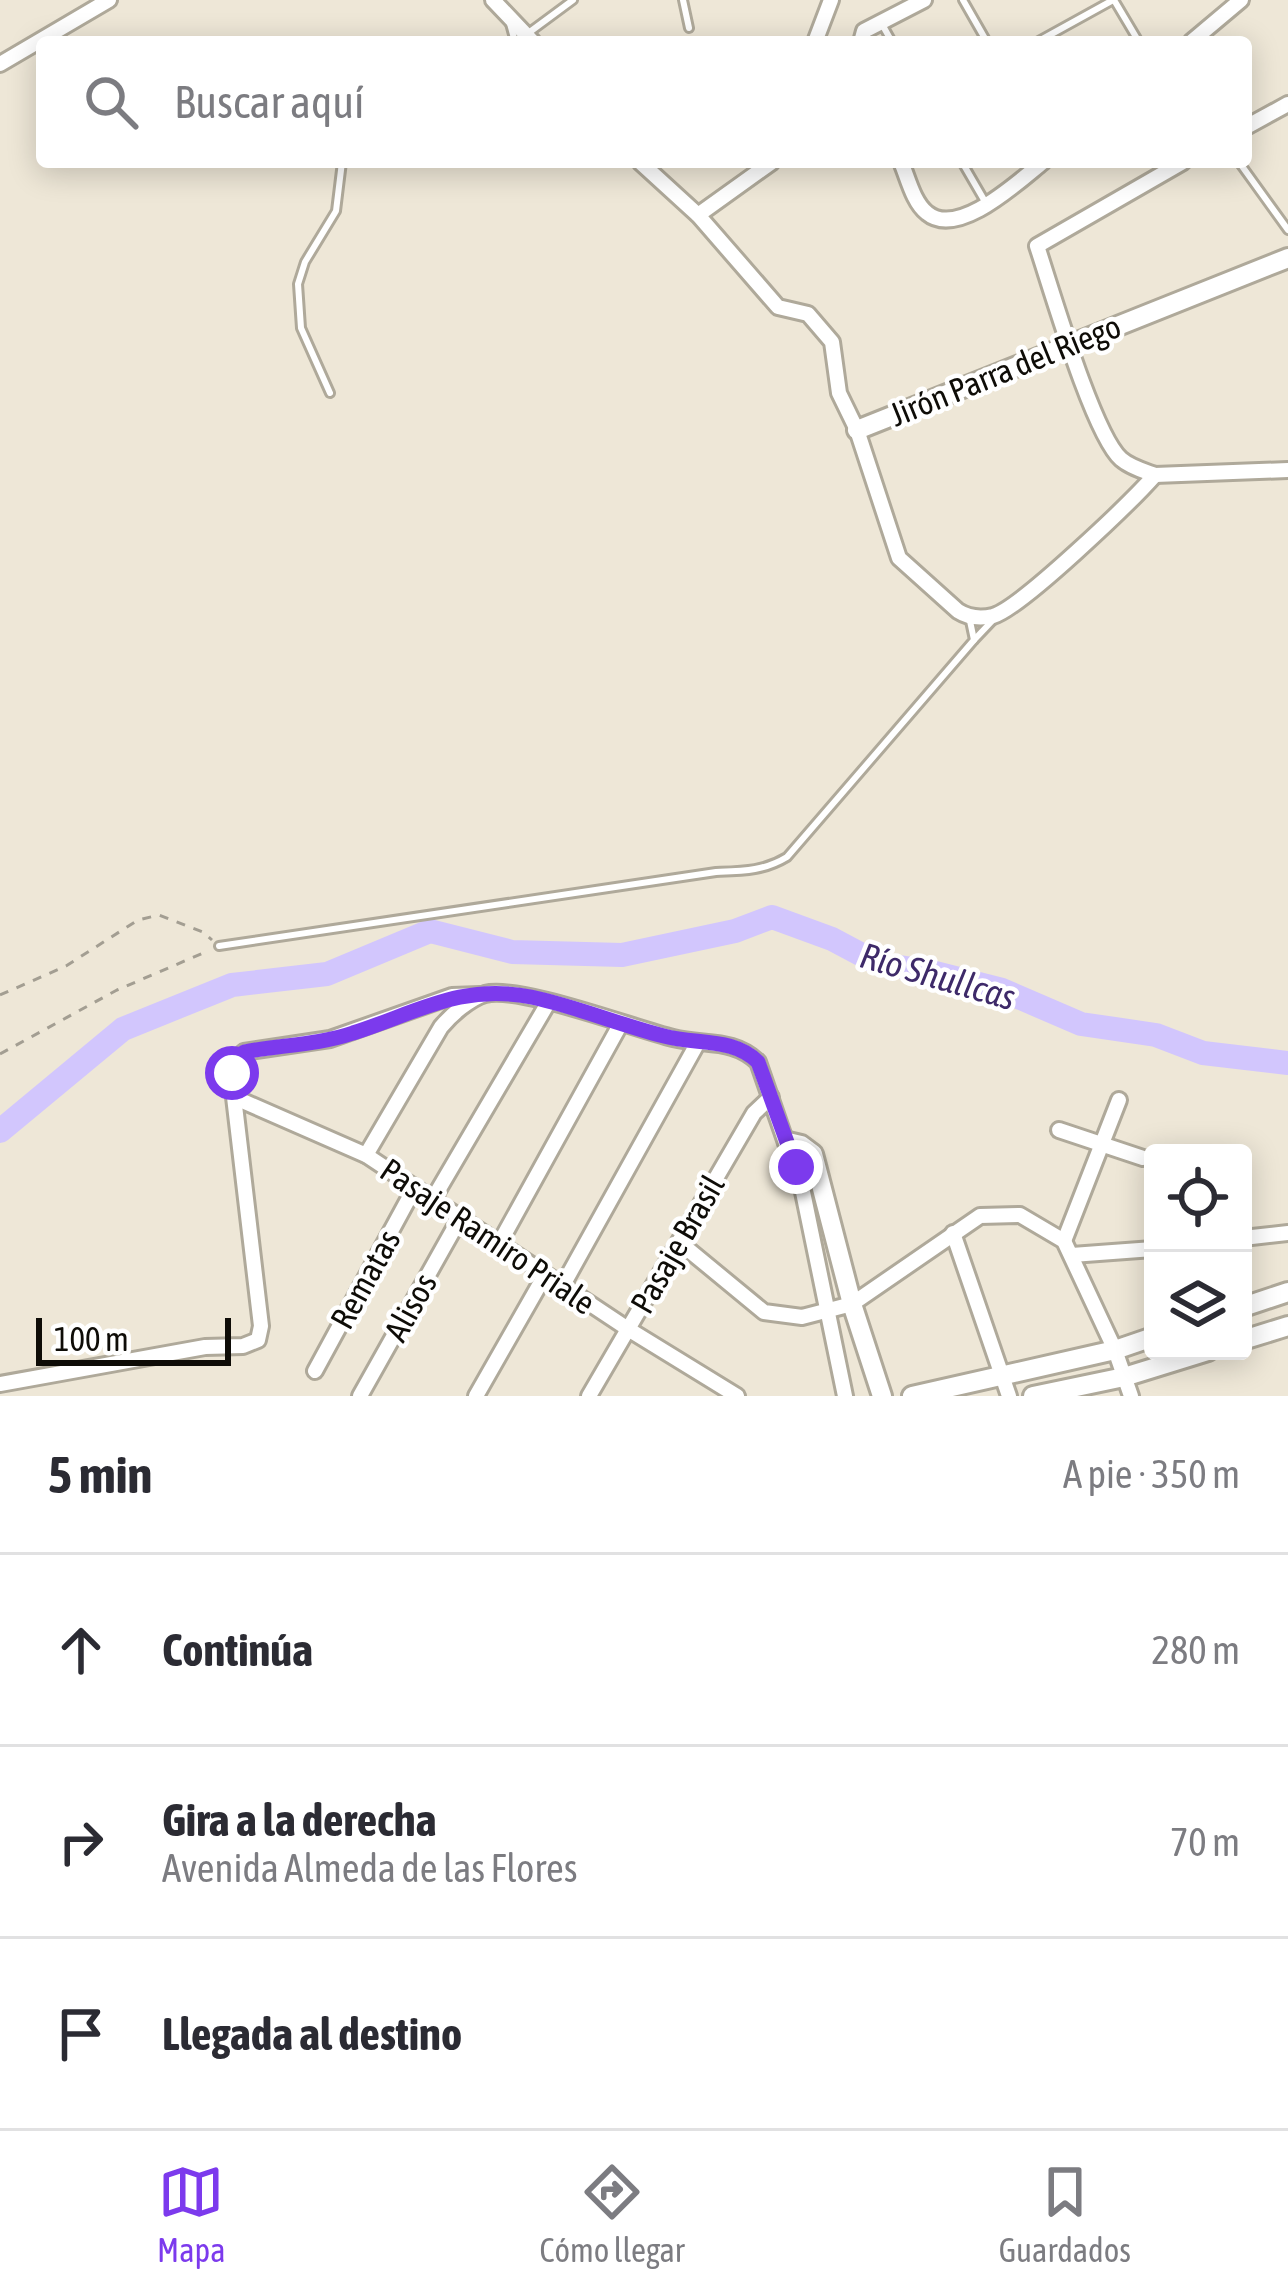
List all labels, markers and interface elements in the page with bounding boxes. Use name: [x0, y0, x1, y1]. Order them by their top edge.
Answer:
search box: [36, 36, 1252, 168]
icon: search: [78, 69, 144, 135]
text: Buscar aquí: [174, 76, 364, 128]
street label: Jirón Parra del Riego: [884, 306, 1126, 434]
water label: Río Shullcas: [856, 934, 1020, 1018]
route start: [205, 1046, 259, 1100]
route end: [769, 1140, 823, 1194]
map controls: [1144, 1144, 1252, 1360]
button: locate: [1144, 1144, 1252, 1252]
street label: Pasaje Ramiro Priale: [374, 1150, 602, 1322]
street label: Pasaje Brasil: [622, 1168, 732, 1320]
street label: Rematas: [322, 1223, 408, 1335]
button: layers: [1144, 1252, 1252, 1360]
street label: Alisos: [376, 1267, 444, 1347]
scale bar: [36, 1312, 231, 1365]
text: 100 m: [54, 1320, 129, 1358]
text: 5 min: [48, 1445, 152, 1504]
text: A pie · 350 m: [1063, 1452, 1240, 1496]
icon: ahead: [48, 1617, 114, 1683]
text: Continúa: [162, 1624, 313, 1676]
text: 280 m: [1152, 1628, 1240, 1672]
text: Gira a la derecha: [162, 1794, 436, 1846]
icon: right: [48, 1809, 114, 1875]
text: 70 m: [1170, 1820, 1240, 1864]
text: Avenida Almeda de las Flores: [162, 1846, 577, 1890]
icon: arrive: [48, 2001, 114, 2067]
text: Llegada al destino: [162, 2008, 462, 2060]
tab: Mapa: [157, 2159, 226, 2269]
tab: Cómo llegar: [540, 2159, 685, 2269]
tab: Guardados: [999, 2159, 1131, 2269]

